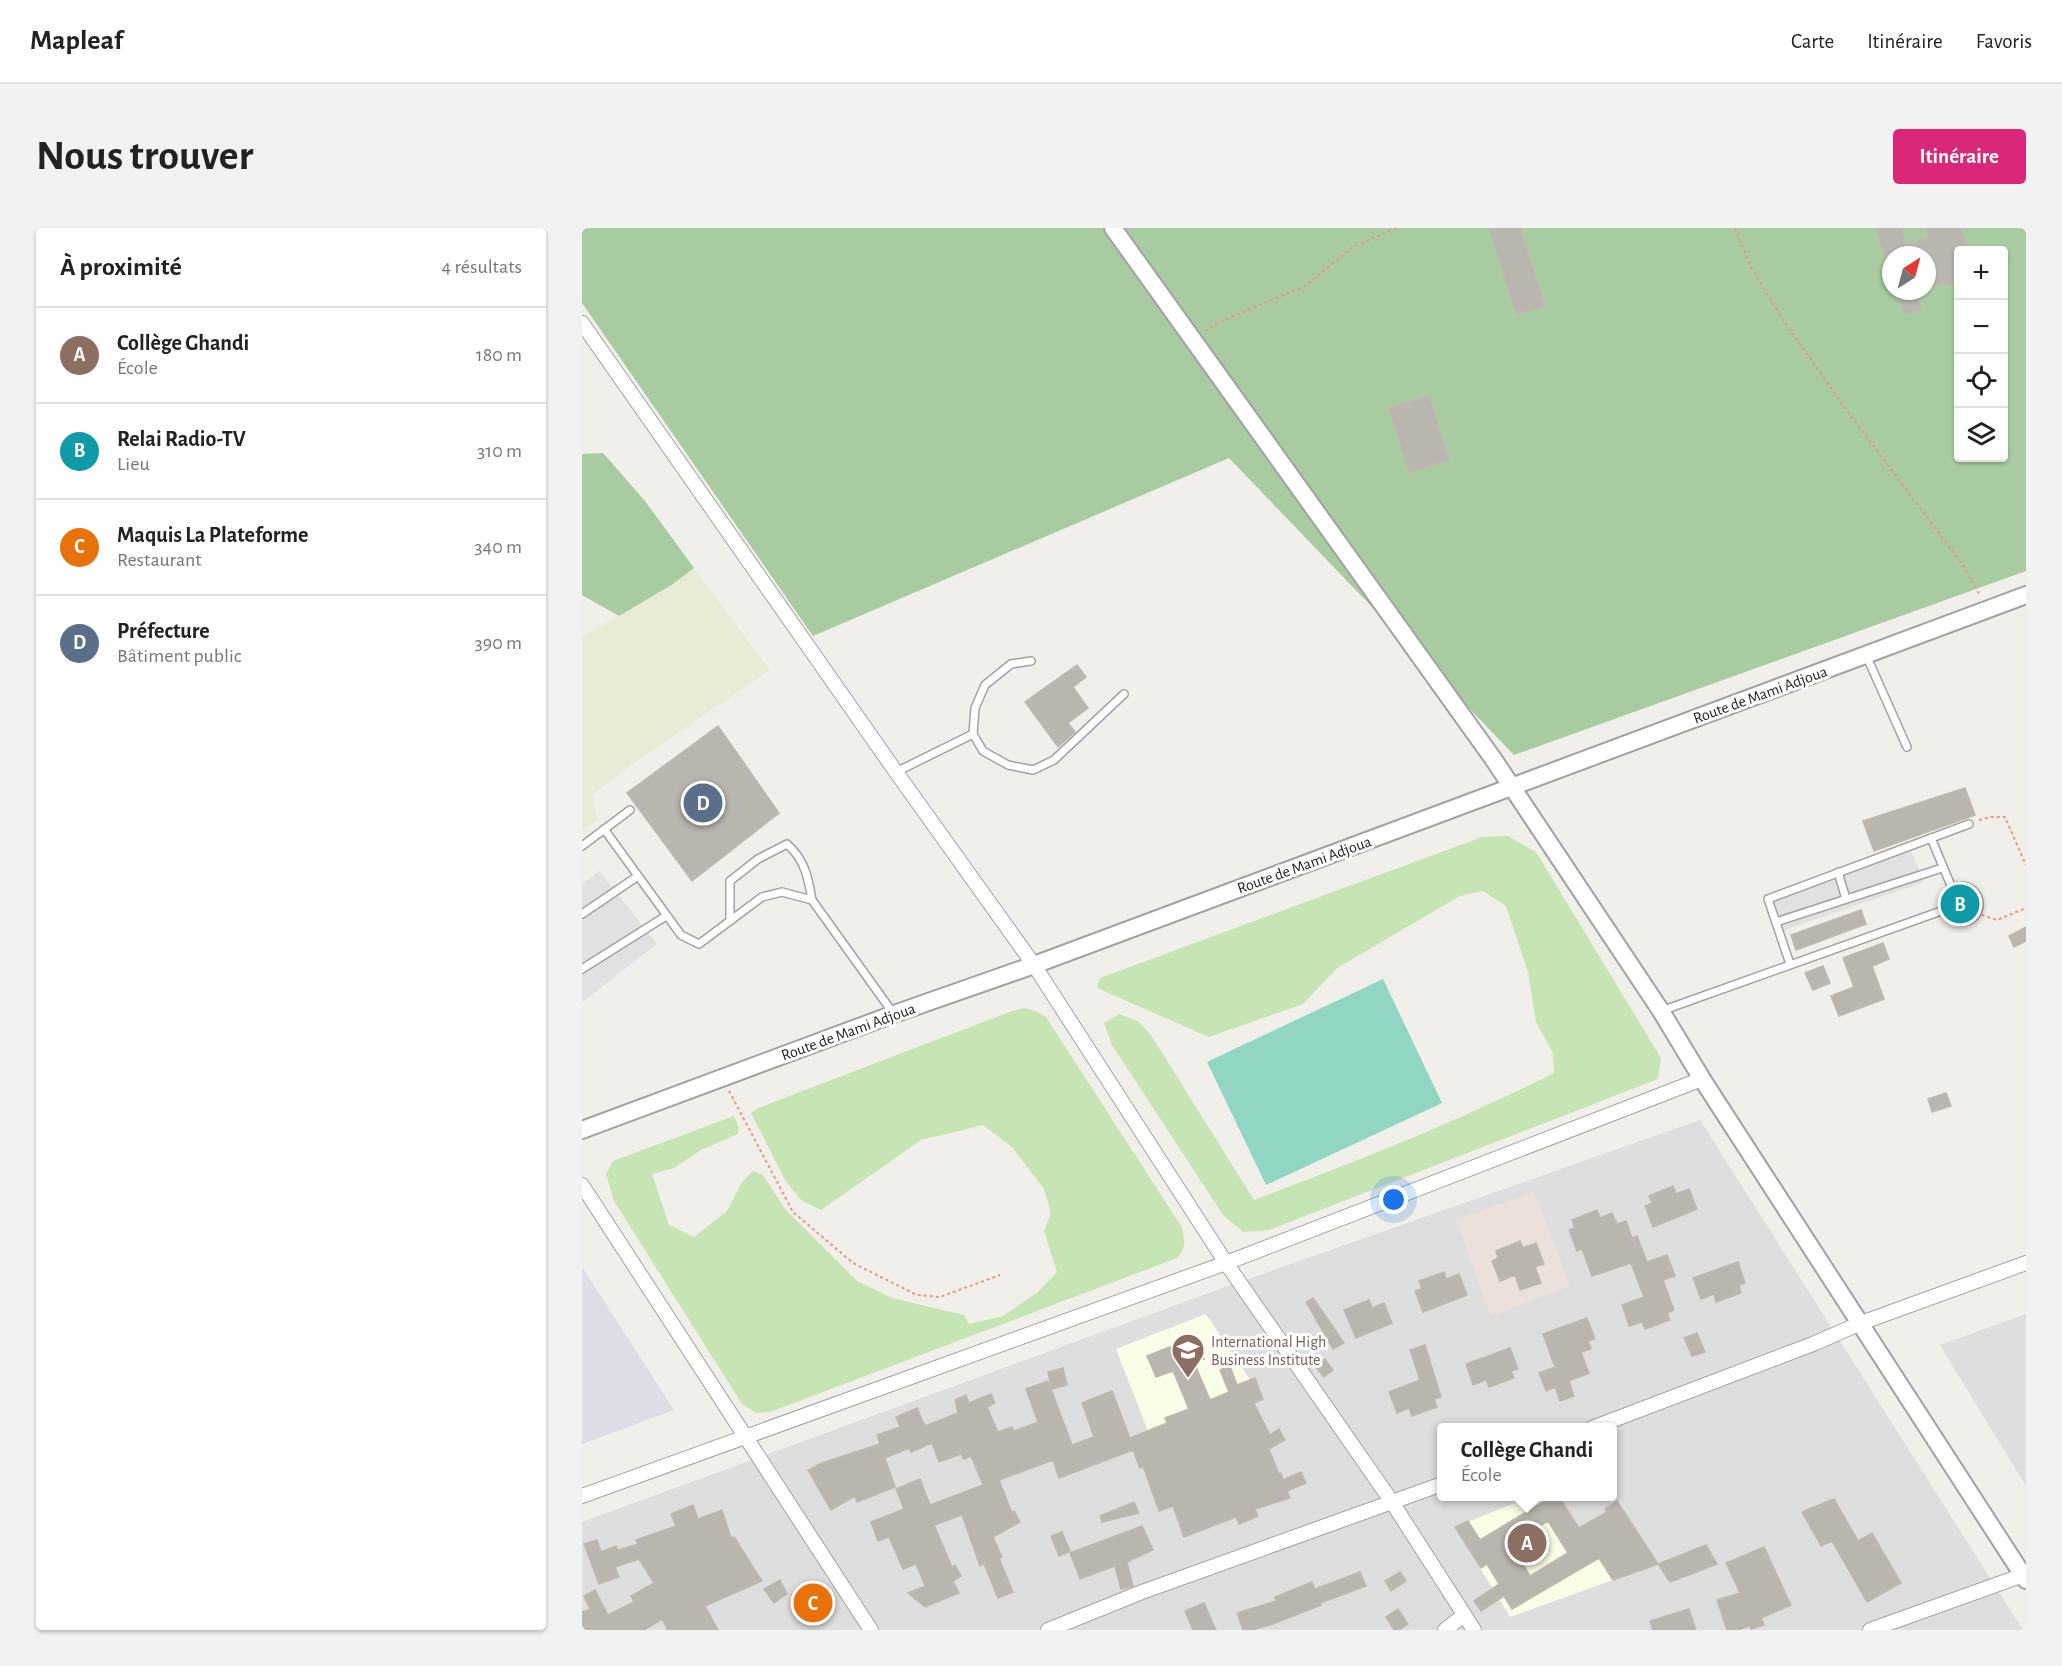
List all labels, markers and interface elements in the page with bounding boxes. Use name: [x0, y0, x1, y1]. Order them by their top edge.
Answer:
text: Mapleaf: [30, 27, 123, 55]
text: Carte: [1791, 31, 1834, 52]
text: Itinéraire: [1867, 31, 1943, 52]
text: Favoris: [1976, 31, 2032, 52]
button: Itinéraire: [1893, 129, 2026, 184]
text: Nous trouver: [36, 135, 253, 177]
north arrow: [1882, 246, 1936, 300]
map controls: [1954, 246, 2008, 462]
button: +: [1954, 246, 2008, 300]
text: À proximité: [60, 254, 182, 280]
text: 4 résultats: [441, 257, 522, 277]
button: −: [1954, 300, 2008, 354]
text: Collège Ghandi: [117, 332, 249, 354]
text: A: [74, 345, 86, 365]
text: 180 m: [476, 345, 522, 365]
button: locate: [1954, 354, 2008, 408]
text: École: [117, 358, 158, 378]
button: layers: [1954, 408, 2008, 462]
text: Relai Radio-TV: [117, 428, 246, 450]
text: B: [74, 441, 85, 461]
text: 310 m: [477, 441, 522, 461]
text: Lieu: [117, 454, 150, 474]
text: Maquis La Plateforme: [117, 524, 309, 546]
text: C: [74, 537, 85, 557]
text: 340 m: [474, 537, 522, 557]
text: Restaurant: [117, 550, 202, 570]
text: Préfecture: [117, 620, 210, 642]
text: D: [73, 633, 86, 653]
text: 390 m: [475, 633, 522, 653]
text: Bâtiment public: [117, 646, 242, 666]
street label: Route de Mami Adjoua: [1691, 663, 1830, 728]
pin: D: [684, 780, 722, 826]
street label: Route de Mami Adjoua: [1235, 833, 1374, 898]
pin: B: [1940, 882, 1980, 926]
street label: Route de Mami Adjoua: [779, 1000, 918, 1065]
your location: [1379, 1185, 1408, 1214]
school or university icon: International High Business Institute: [1170, 1332, 1206, 1379]
place label: International High Business Institute: [1211, 1334, 1326, 1368]
popup: [1437, 1423, 1617, 1501]
text: Collège Ghandi: [1461, 1439, 1593, 1461]
text: École: [1461, 1465, 1502, 1485]
pin: A: [1508, 1520, 1546, 1566]
pin: C: [794, 1580, 832, 1626]

